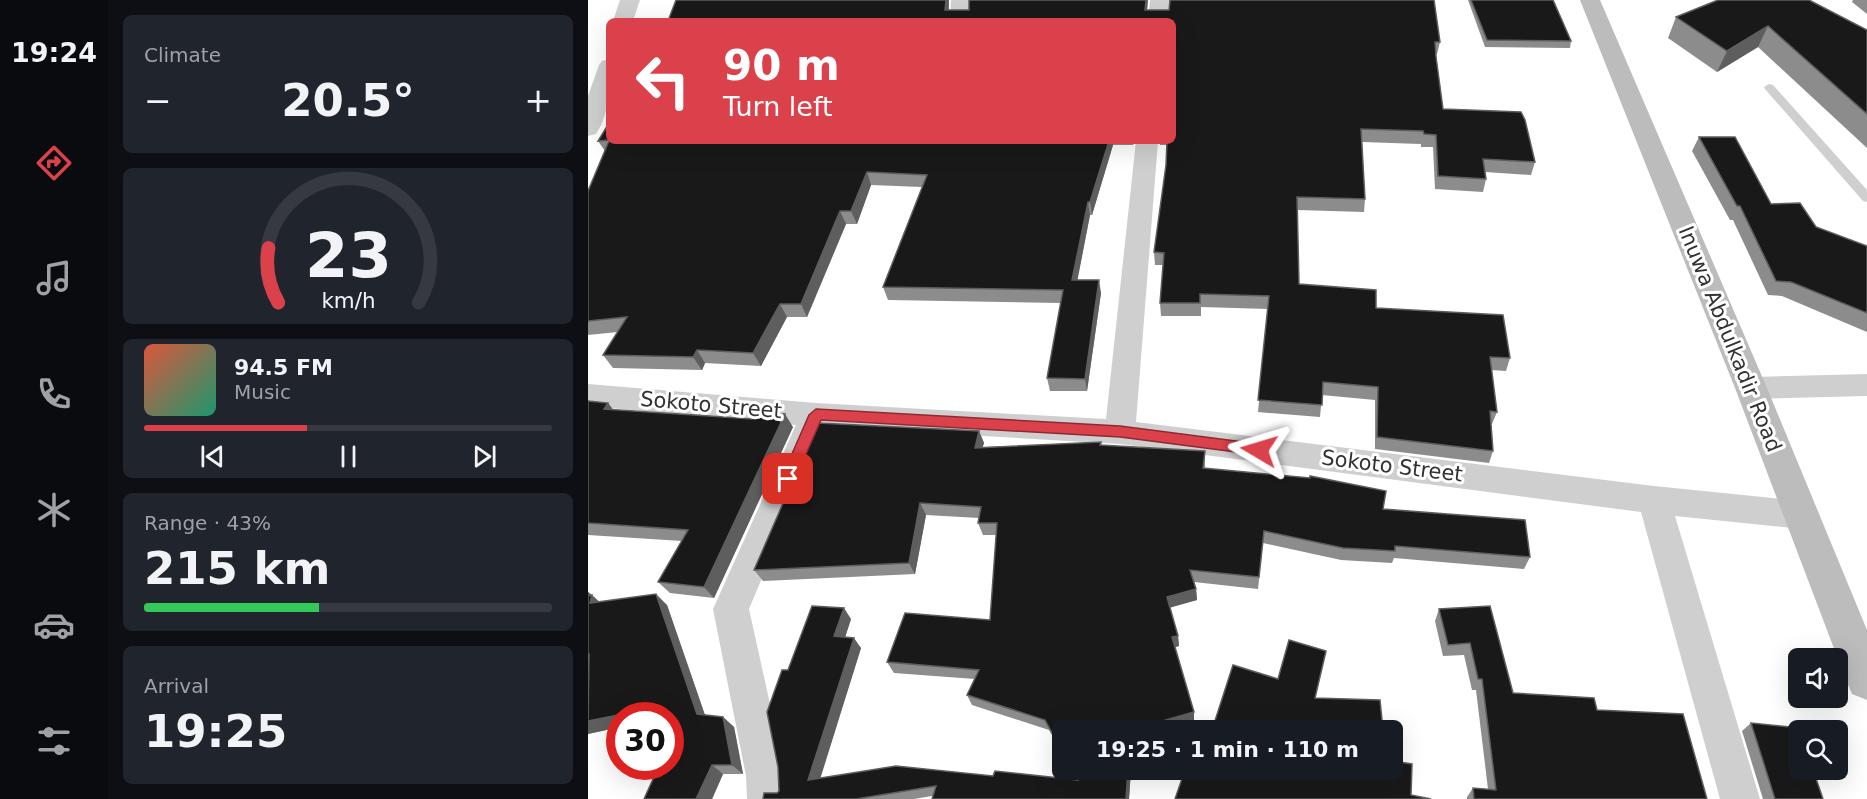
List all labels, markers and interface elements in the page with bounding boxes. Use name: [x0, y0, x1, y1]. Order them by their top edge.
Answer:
text: 19:24: [11, 37, 97, 68]
text: 90 m: [723, 41, 840, 90]
icon: left: [624, 42, 702, 120]
text: Climate: [144, 43, 221, 67]
text: 20.5°: [281, 74, 415, 127]
text: −: [144, 81, 172, 120]
text: +: [524, 81, 552, 120]
text: Turn left: [723, 91, 833, 122]
icon: directions: [33, 142, 75, 184]
text: 23: [305, 219, 391, 292]
street label: Inuwa Abdulkadir Road: [1674, 223, 1786, 455]
icon: music: [33, 257, 75, 299]
text: km/h: [321, 289, 375, 314]
text: 94.5 FM: [234, 355, 333, 380]
icon: phone: [33, 373, 75, 415]
text: Music: [234, 380, 291, 404]
street label: Sokoto Street: [639, 387, 783, 423]
position arrow: [1227, 418, 1291, 482]
icon: previous: [196, 440, 229, 473]
icon: pause: [332, 440, 365, 473]
icon: next: [468, 440, 501, 473]
street label: Sokoto Street: [1320, 445, 1464, 487]
pin: [762, 453, 813, 504]
icon: arrive: [771, 462, 804, 495]
icon: climate: [33, 489, 75, 531]
text: Range · 43%: [144, 511, 271, 535]
text: 215 km: [144, 542, 330, 595]
icon: car: [33, 604, 75, 646]
map controls: [1788, 648, 1848, 780]
button: sound: [1788, 648, 1848, 708]
text: Arrival: [144, 674, 209, 698]
speed limit sign: 30: [606, 702, 684, 780]
text: 19:25: [144, 705, 287, 758]
icon: filters: [33, 720, 75, 762]
button: search: [1788, 720, 1848, 780]
text: 19:25 · 1 min · 110 m: [1096, 737, 1359, 762]

